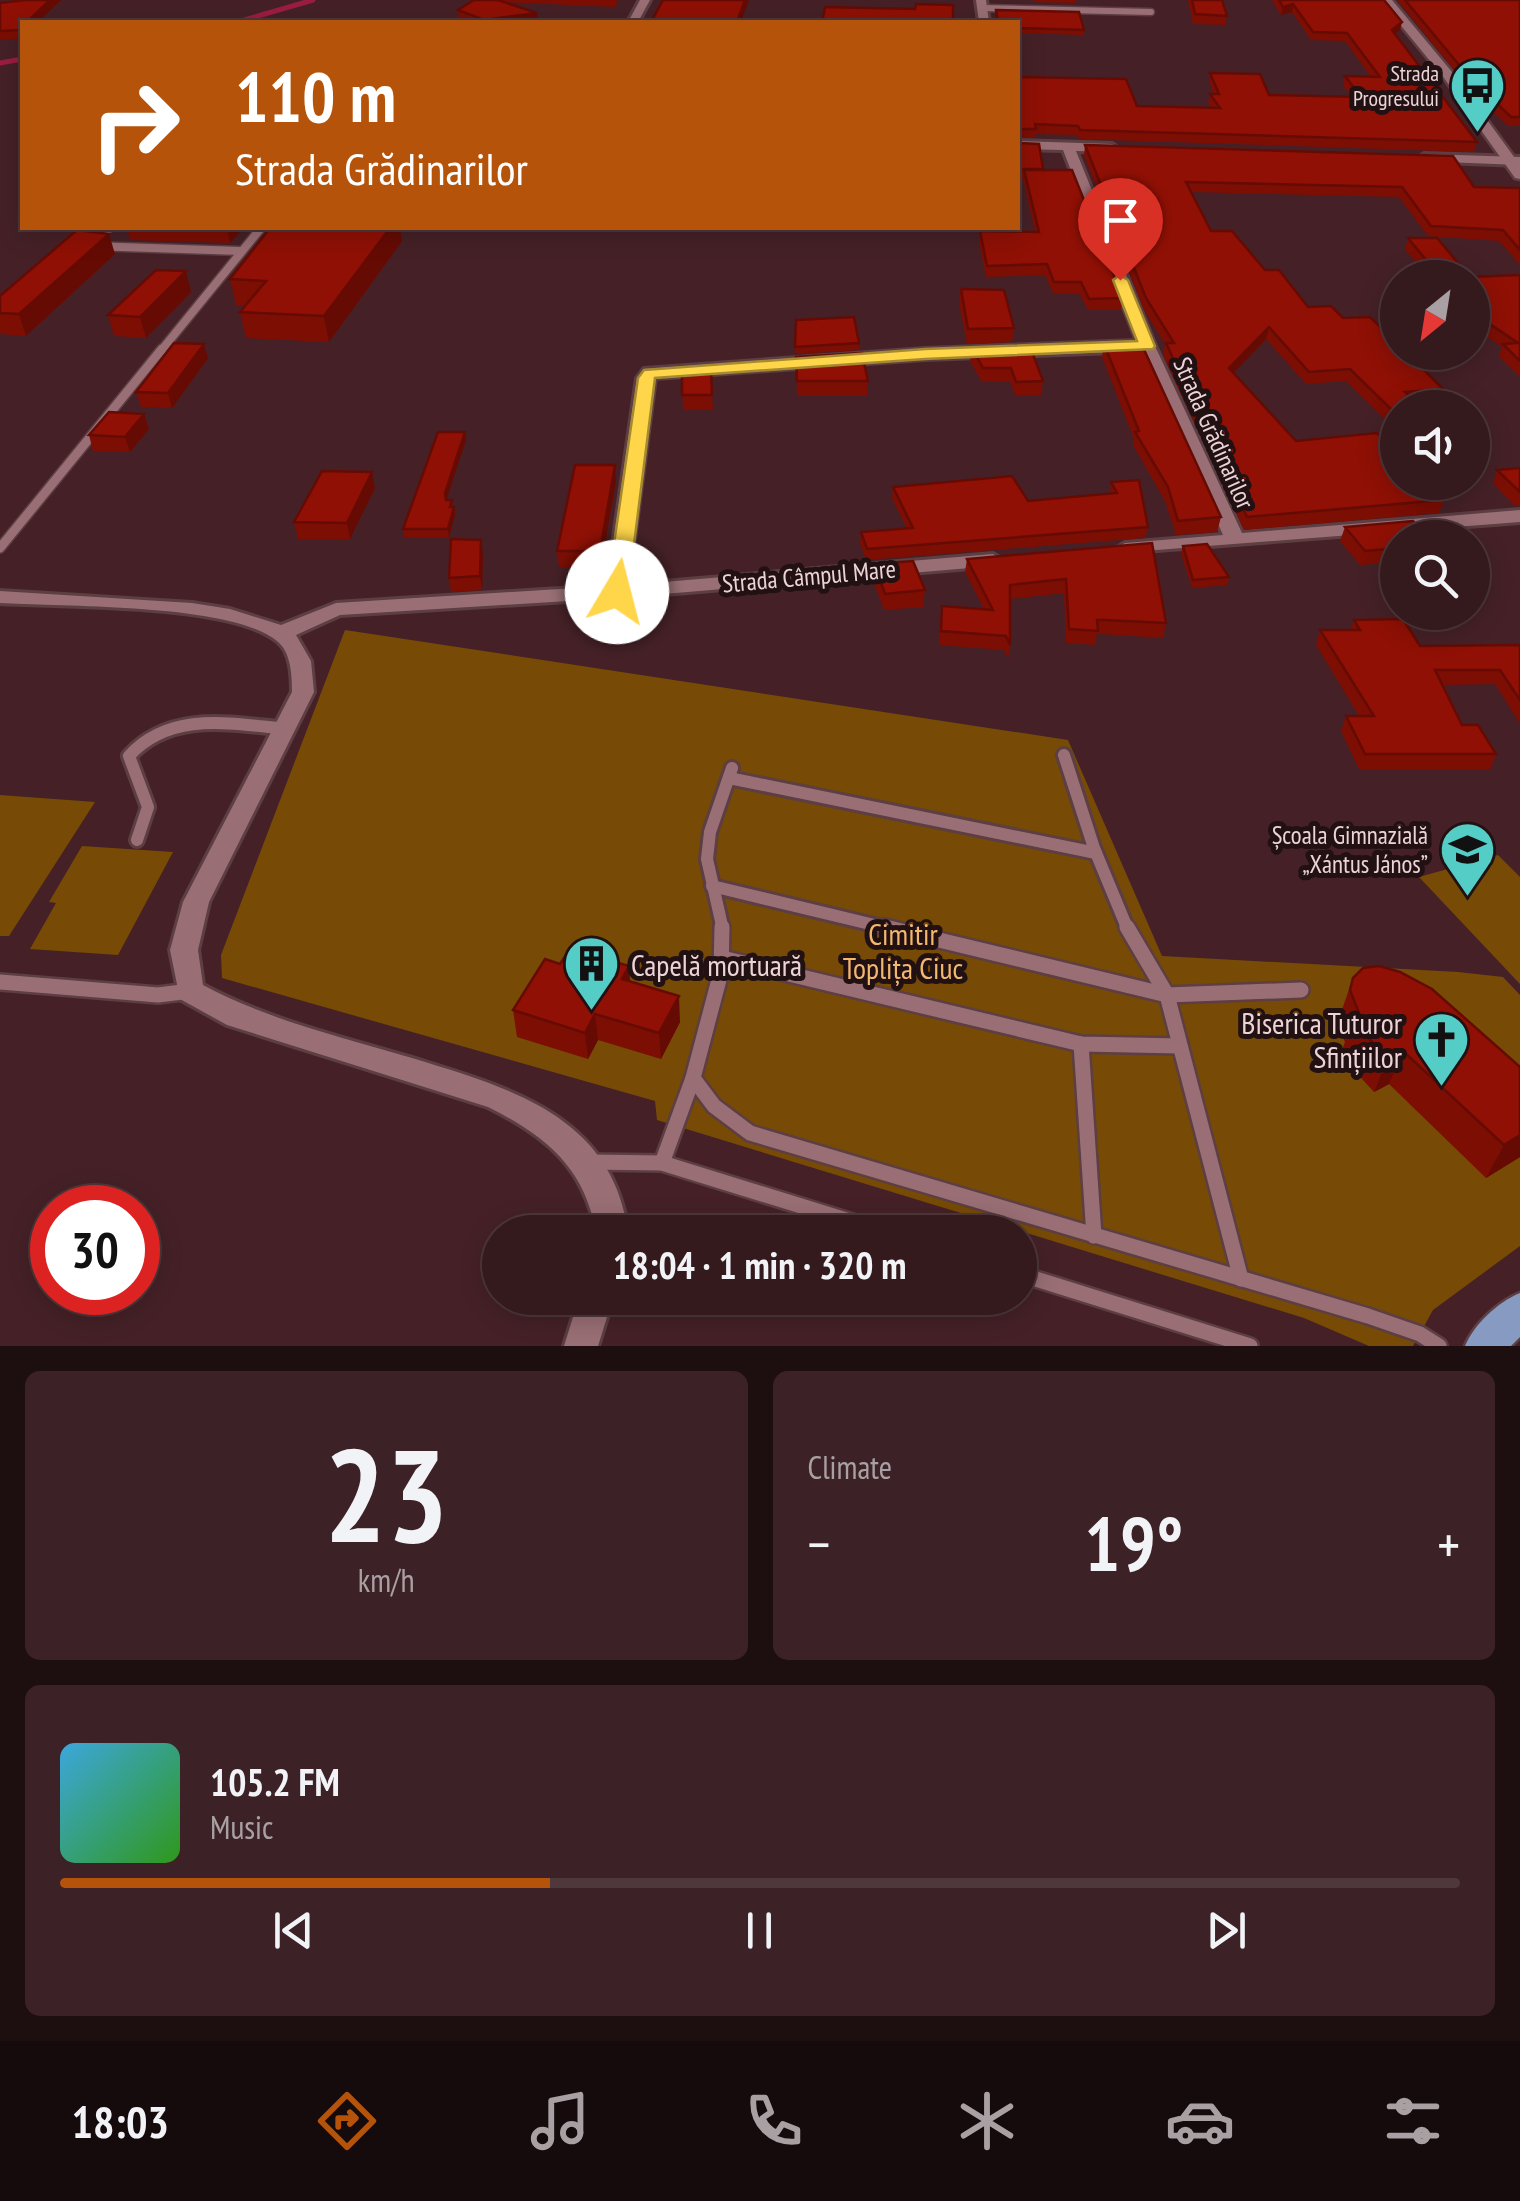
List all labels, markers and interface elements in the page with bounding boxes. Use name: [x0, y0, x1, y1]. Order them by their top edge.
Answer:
text: 110 m: [235, 51, 396, 141]
bus stop icon: Strada Progresului: [1448, 56, 1508, 135]
place label: Strada Progresului: [1353, 59, 1439, 112]
icon: right: [70, 60, 200, 190]
text: Strada Grădinarilor: [235, 139, 528, 197]
pin: [1078, 178, 1163, 281]
icon: arrive: [1093, 193, 1148, 248]
north arrow: [1380, 260, 1490, 370]
map controls: [1380, 260, 1490, 630]
street label: Strada Grădinarilor: [1166, 352, 1262, 514]
button: sound: [1380, 390, 1490, 500]
button: search: [1380, 520, 1490, 630]
position arrow: [565, 540, 669, 644]
street label: Strada Câmpul Mare: [721, 552, 897, 600]
place label: Școala Gimnazială „Xántus János”: [1272, 819, 1428, 880]
school or university icon: Școala Gimnazială „Xántus János”: [1437, 819, 1497, 898]
park label: Cimitir Toplița Ciuc: [843, 914, 964, 987]
building icon: Capelă mortuară: [562, 934, 622, 1013]
place label: Capelă mortuară: [631, 945, 802, 984]
place label: Biserica Tuturor Sfințiilor: [1241, 1003, 1403, 1076]
church icon: Biserica Tuturor Sfințiilor: [1411, 1009, 1471, 1088]
speed limit sign: 30: [30, 1185, 160, 1315]
text: 18:04 · 1 min · 320 m: [613, 1240, 906, 1289]
text: 23: [324, 1410, 448, 1578]
text: Climate: [808, 1446, 892, 1488]
text: 19°: [1084, 1495, 1183, 1592]
text: −: [808, 1508, 830, 1579]
text: +: [1437, 1508, 1460, 1579]
text: km/h: [358, 1559, 415, 1601]
text: 105.2 FM: [210, 1757, 340, 1806]
text: Music: [210, 1806, 273, 1848]
icon: previous: [266, 1903, 321, 1958]
icon: pause: [732, 1903, 787, 1958]
icon: next: [1199, 1903, 1254, 1958]
icon: directions: [312, 2086, 382, 2156]
icon: music: [525, 2086, 595, 2156]
icon: phone: [739, 2086, 809, 2156]
icon: climate: [952, 2086, 1022, 2156]
icon: car: [1165, 2086, 1235, 2156]
icon: filters: [1378, 2086, 1448, 2156]
text: 18:03: [72, 2092, 169, 2150]

